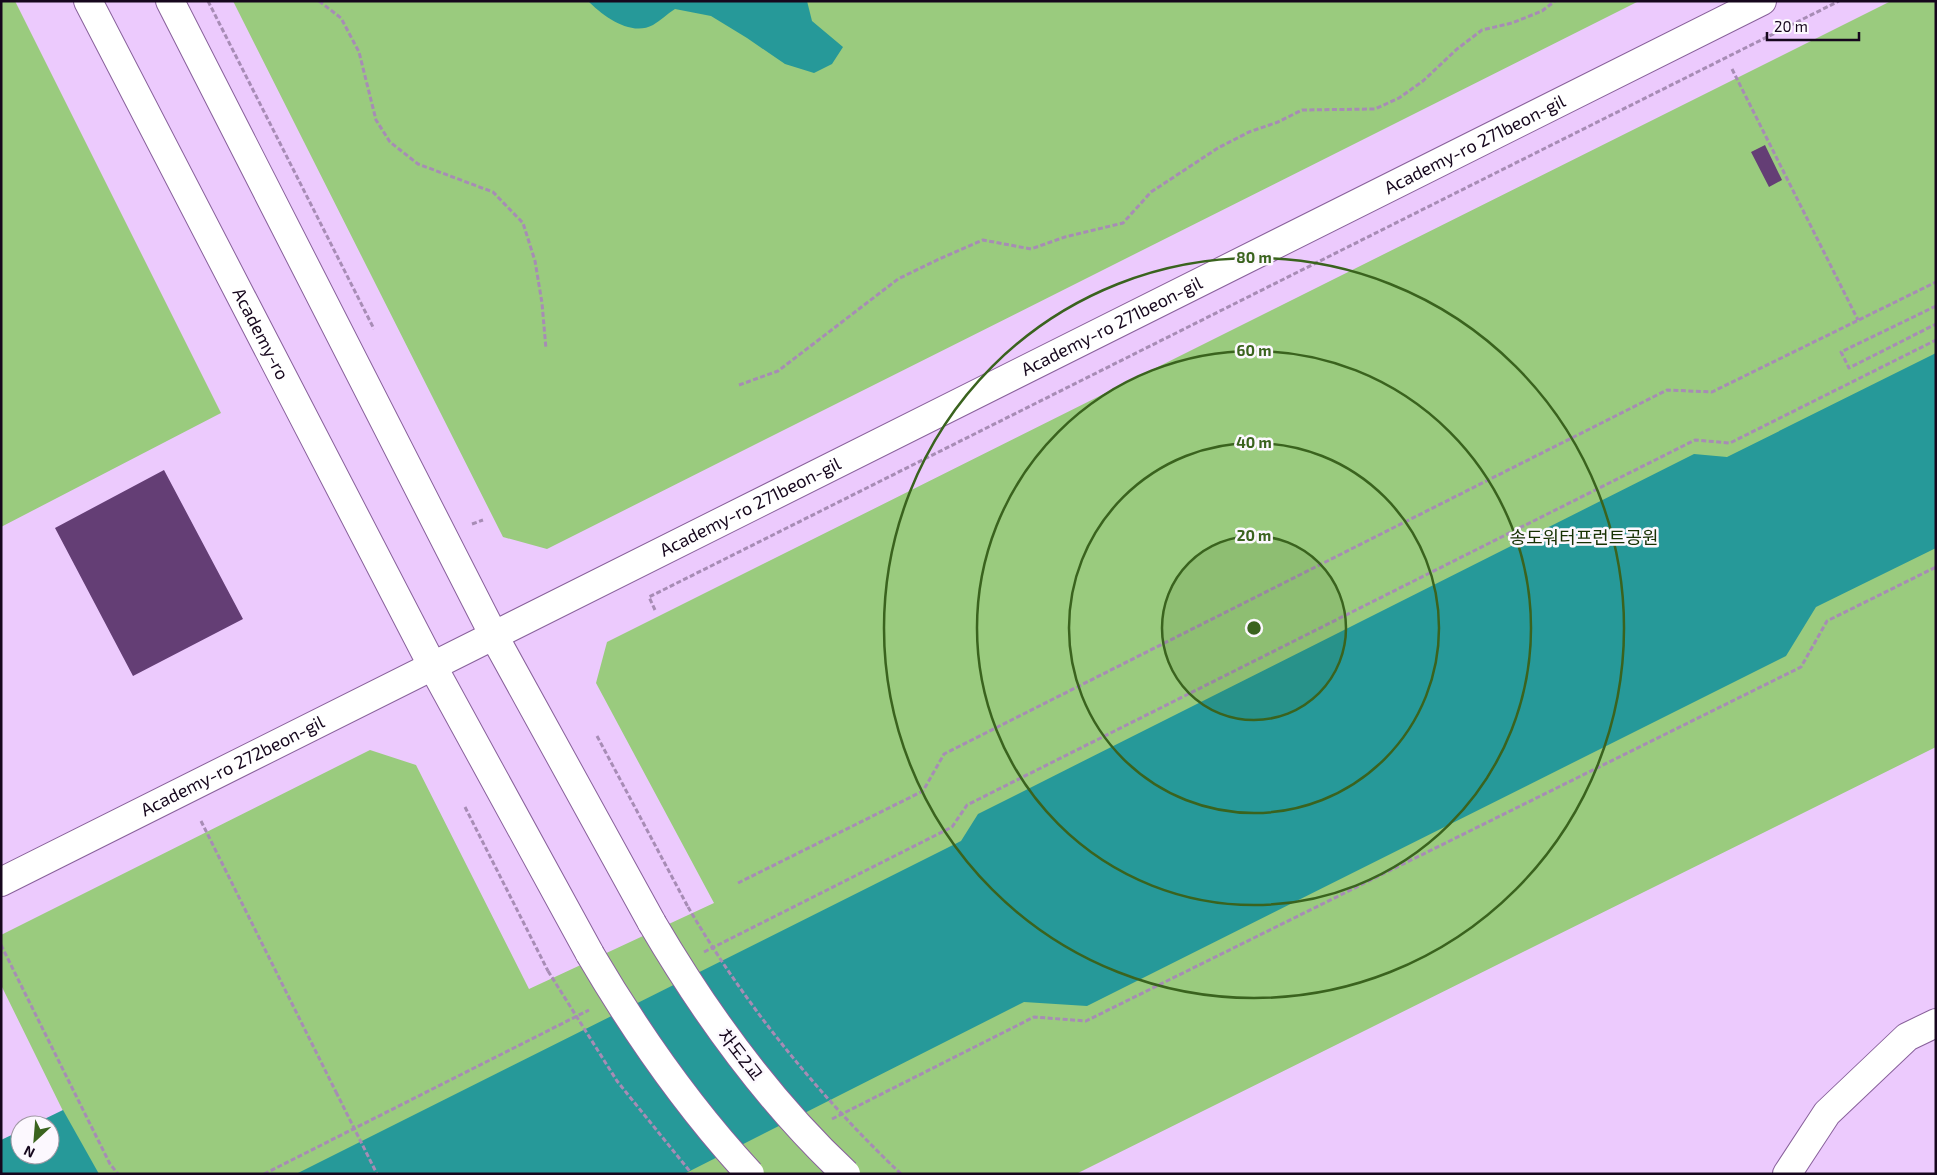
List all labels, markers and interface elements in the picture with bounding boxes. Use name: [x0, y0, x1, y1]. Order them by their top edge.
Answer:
scale bar: [1767, 10, 1860, 42]
text: 20 m: [1774, 17, 1808, 35]
street label: Academy-ro 271beon-gil: [1380, 89, 1569, 198]
text: 80 m: [1236, 248, 1272, 266]
street label: Academy-ro 271beon-gil: [1017, 271, 1206, 380]
street label: Academy-ro: [228, 284, 294, 383]
text: 60 m: [1237, 341, 1271, 359]
text: 40 m: [1236, 433, 1272, 451]
street label: Academy-ro 271beon-gil: [656, 451, 845, 561]
text: 20 m: [1237, 526, 1271, 544]
park label: 송도워터프런트공원: [1509, 526, 1659, 548]
centre of rings: [1245, 619, 1263, 637]
street label: Academy-ro 272beon-gil: [137, 710, 328, 820]
street label: 차도2교: [714, 1024, 768, 1085]
north arrow: [10, 1115, 60, 1165]
text: N: [21, 1142, 37, 1162]

